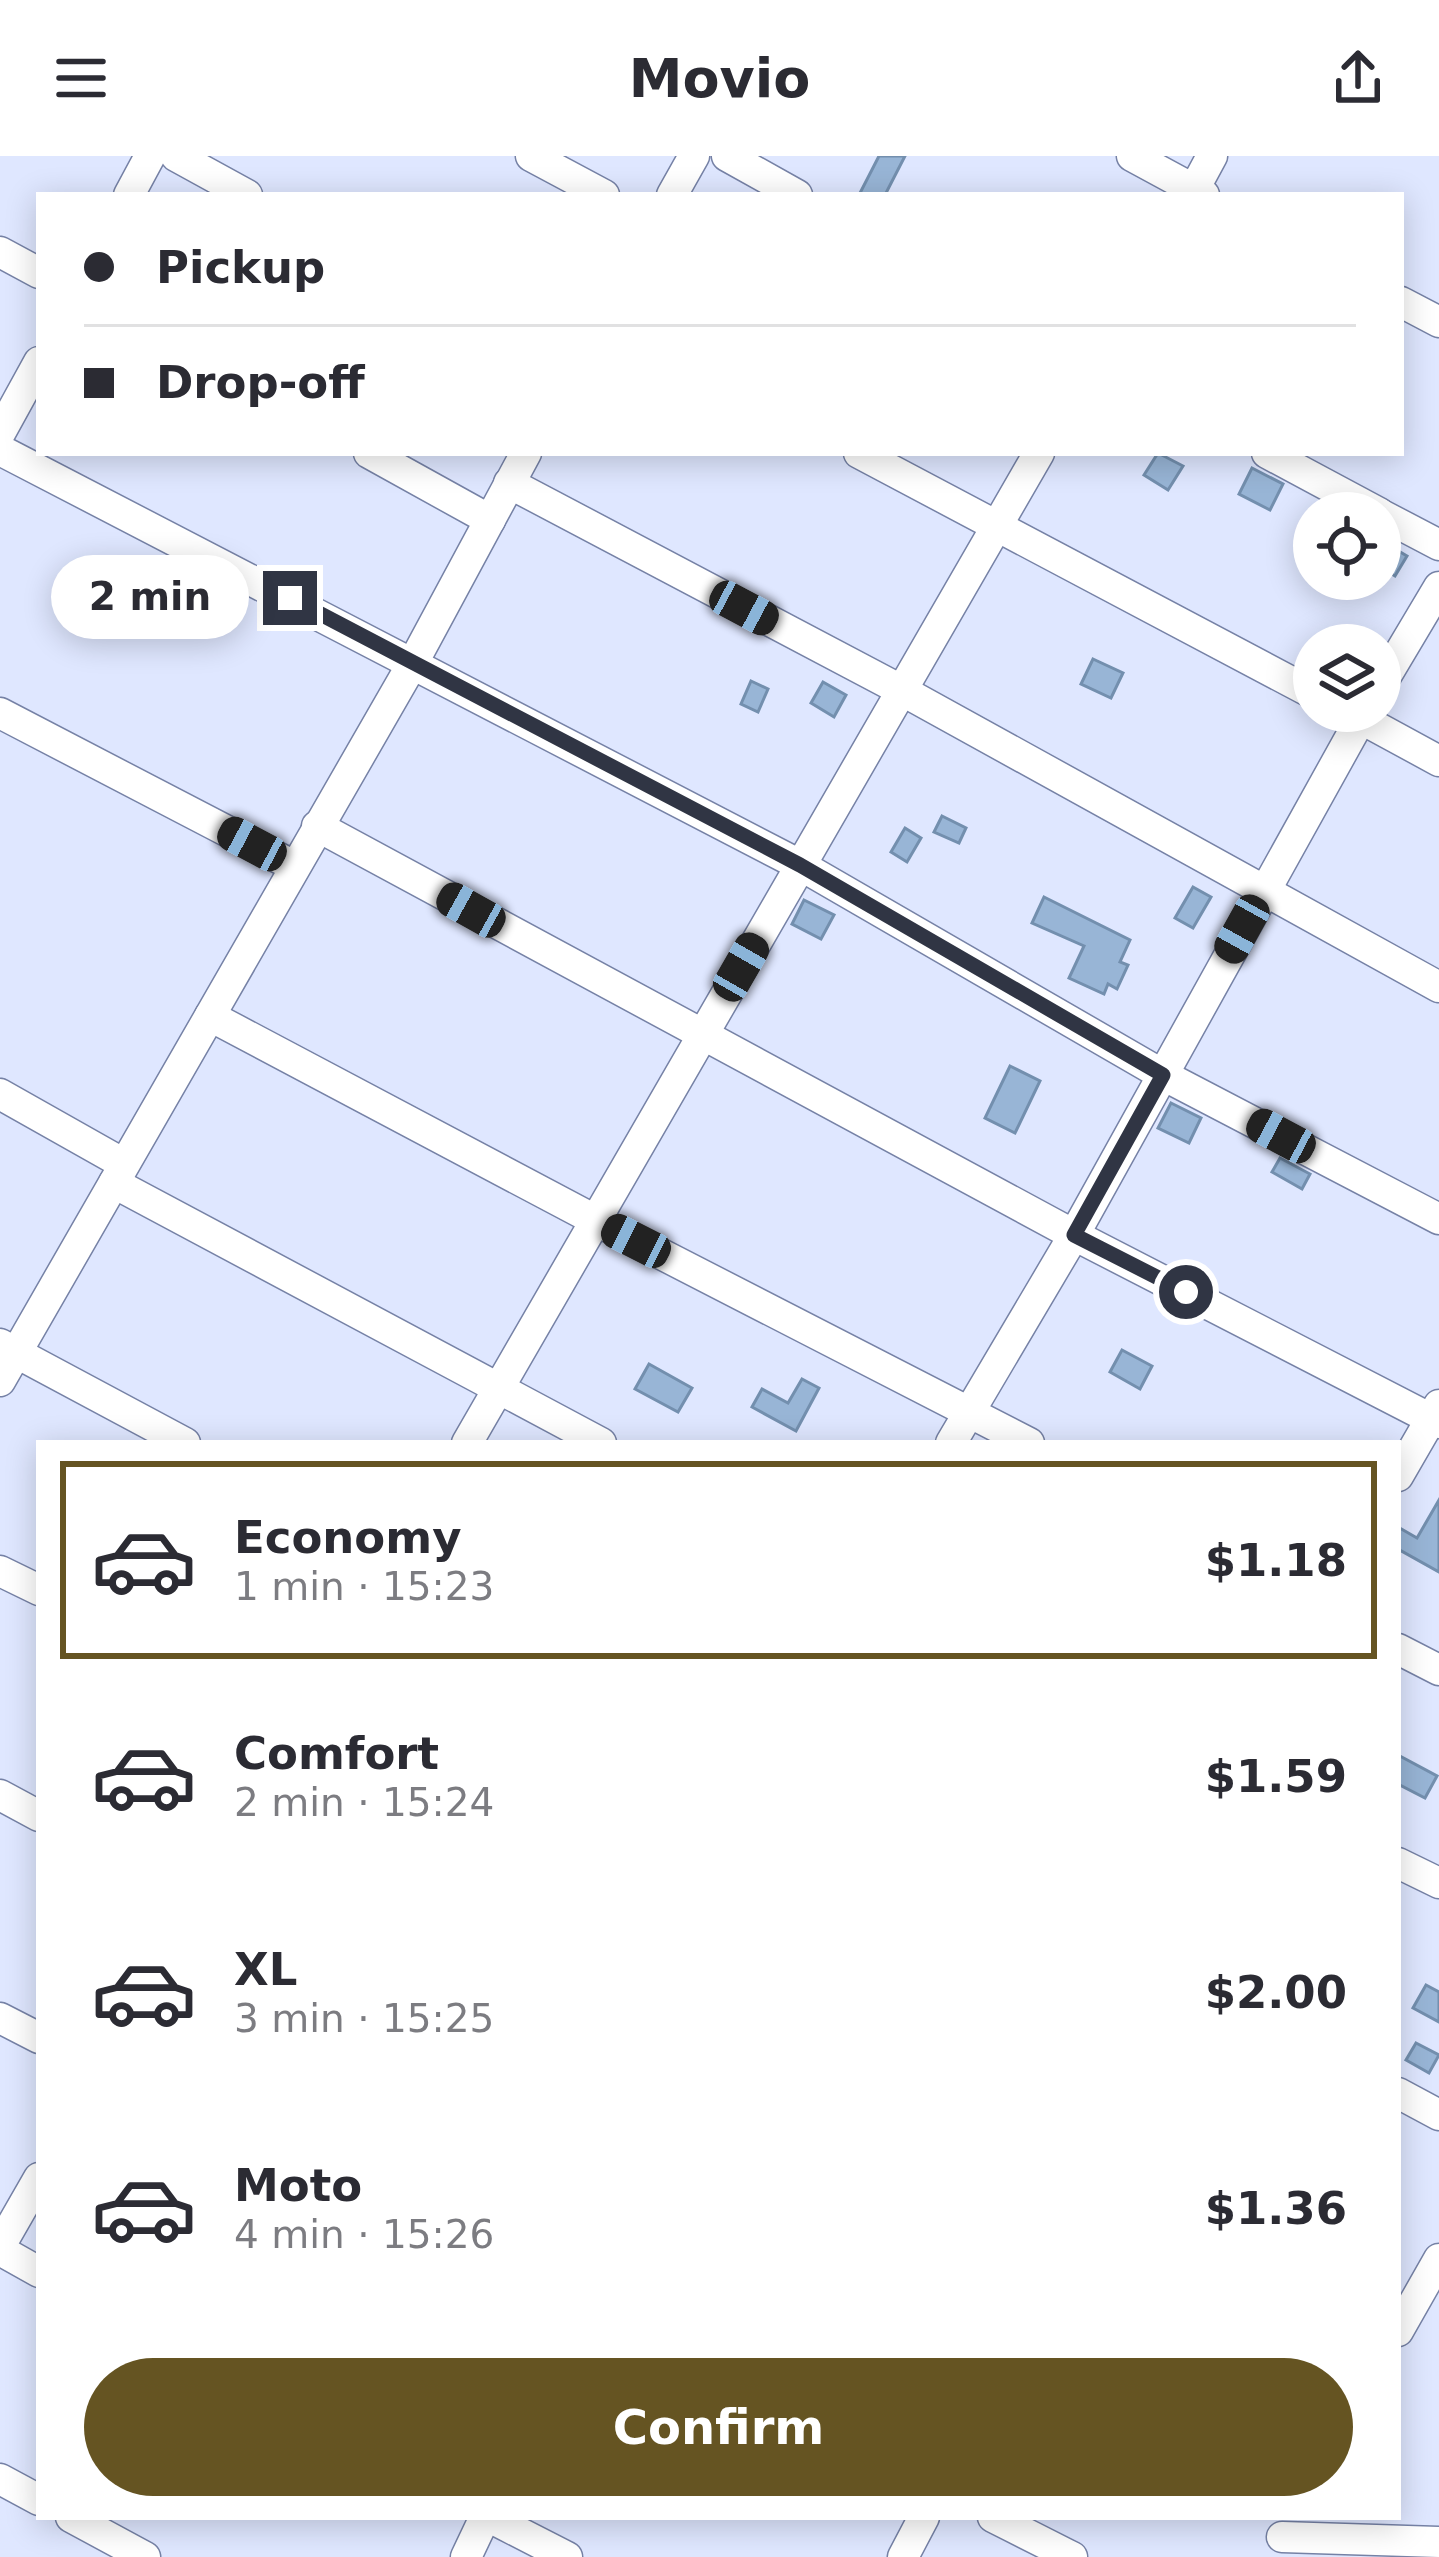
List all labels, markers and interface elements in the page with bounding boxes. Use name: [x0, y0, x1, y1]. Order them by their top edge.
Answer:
icon: menu: [48, 45, 114, 111]
icon: share: [1325, 45, 1391, 111]
text: Movio: [629, 47, 810, 110]
text: Pickup: [156, 241, 325, 294]
text: Drop-off: [156, 356, 365, 409]
map controls: [1293, 492, 1401, 732]
button: locate: [1293, 492, 1401, 600]
callout: 2 min: [50, 556, 248, 640]
route end: [263, 571, 317, 625]
text: 2 min: [89, 574, 211, 619]
car: [704, 575, 784, 641]
button: layers: [1293, 624, 1401, 732]
car: [212, 811, 292, 877]
car: [431, 877, 511, 943]
car: [1209, 889, 1275, 969]
car: [707, 927, 775, 1007]
car: [1241, 1103, 1321, 1169]
car: [596, 1209, 676, 1273]
route start: [1159, 1265, 1213, 1319]
icon: car: [90, 1506, 198, 1614]
text: Economy: [234, 1511, 462, 1564]
text: $1.18: [1205, 1534, 1347, 1587]
text: 1 min · 15:23: [234, 1564, 494, 1609]
icon: car: [90, 1722, 198, 1830]
text: Comfort: [234, 1727, 439, 1780]
text: $1.59: [1205, 1750, 1347, 1803]
text: 2 min · 15:24: [234, 1780, 494, 1825]
icon: car: [90, 1938, 198, 2046]
text: XL: [234, 1943, 297, 1996]
text: $2.00: [1205, 1966, 1347, 2019]
text: 3 min · 15:25: [234, 1996, 494, 2041]
icon: car: [90, 2154, 198, 2262]
text: Moto: [234, 2159, 362, 2212]
text: $1.36: [1205, 2182, 1347, 2235]
text: 4 min · 15:26: [234, 2212, 494, 2257]
button: Confirm: [84, 2358, 1353, 2496]

